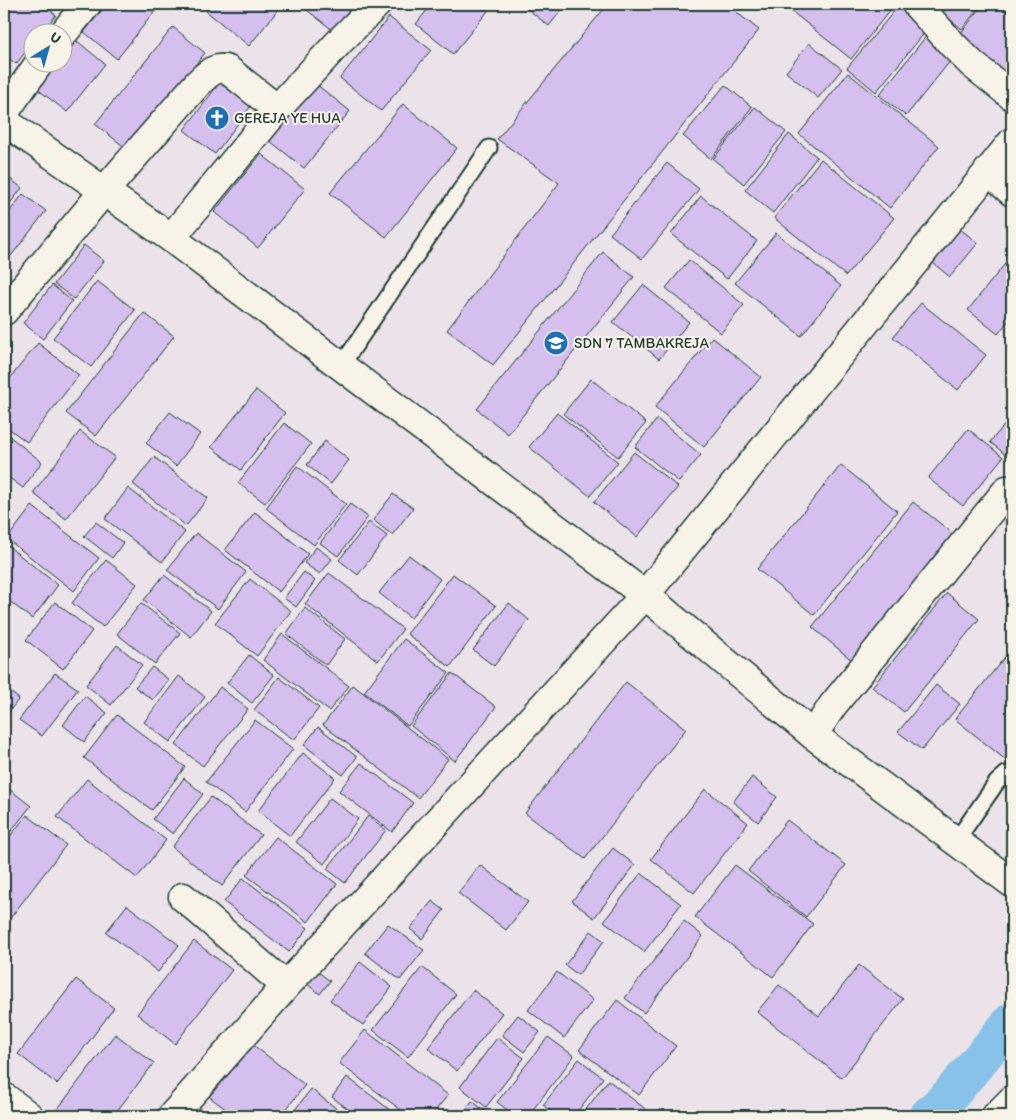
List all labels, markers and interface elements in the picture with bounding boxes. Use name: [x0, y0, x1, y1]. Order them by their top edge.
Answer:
north arrow: [22, 22, 72, 72]
text: U: [47, 28, 64, 48]
church icon: GEREJA YE HUA: [204, 105, 230, 131]
place label: GEREJA YE HUA: [234, 109, 341, 127]
school or university icon: SDN 7 TAMBAKREJA: [543, 330, 569, 356]
place label: SDN 7 TAMBAKREJA: [574, 334, 710, 352]

